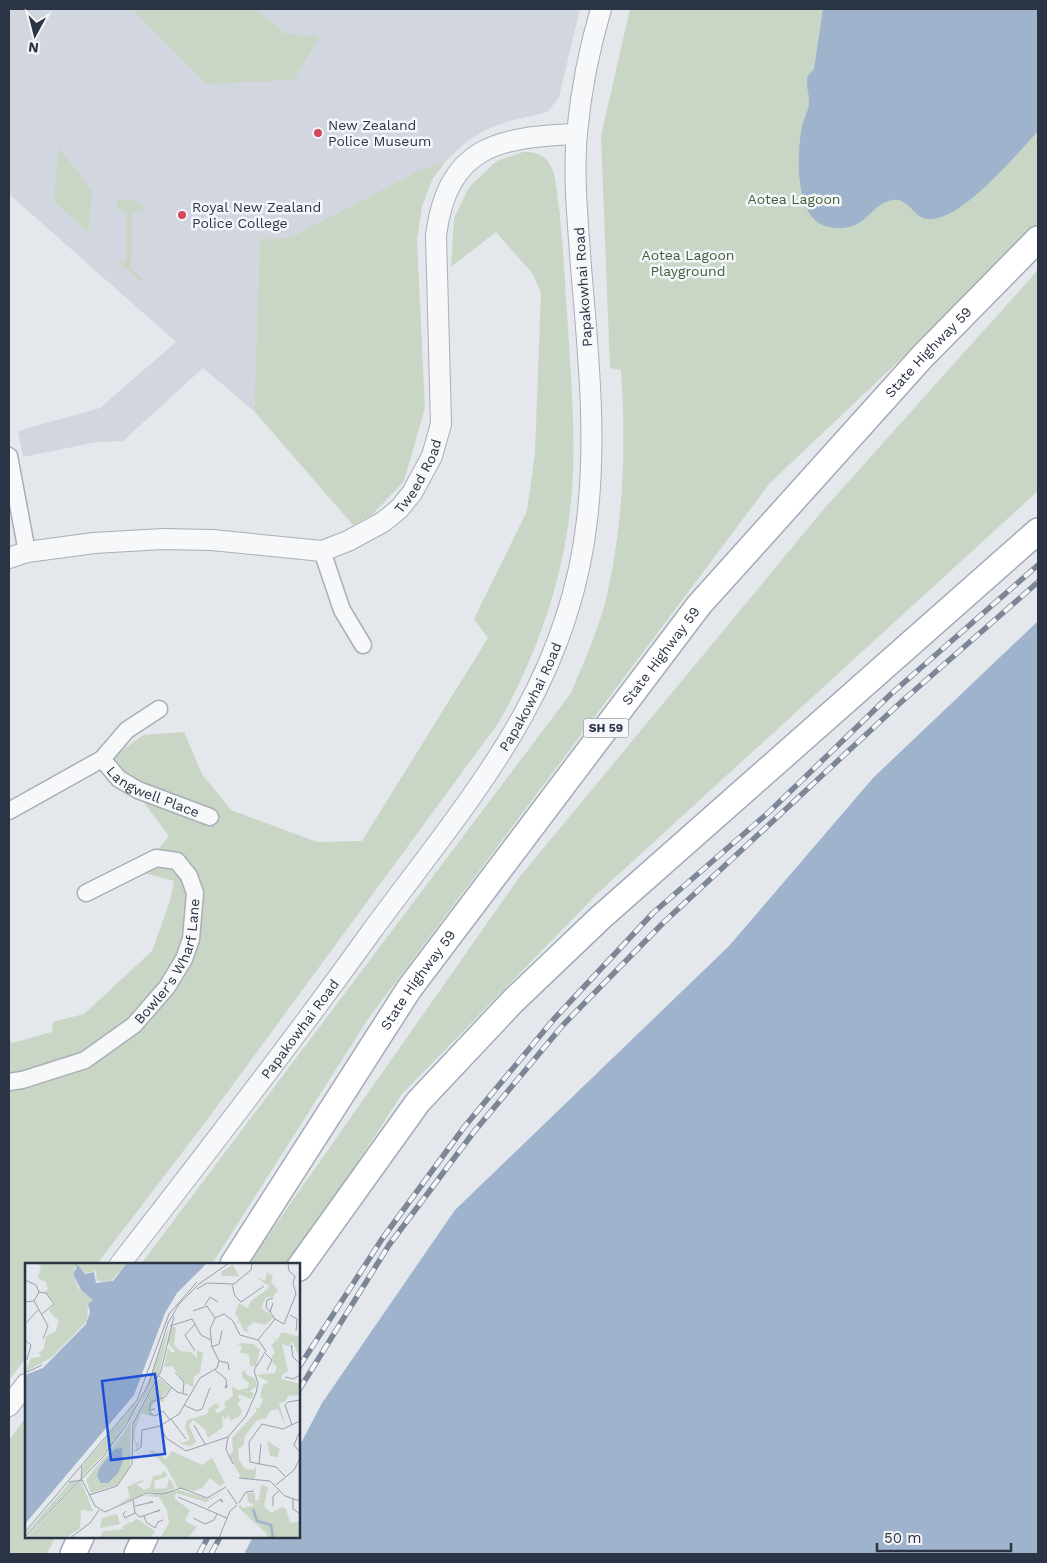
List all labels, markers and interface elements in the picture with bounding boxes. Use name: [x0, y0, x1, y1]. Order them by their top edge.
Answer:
north arrow: [10, 10, 60, 60]
text: N: [27, 39, 40, 56]
place label: New Zealand Police Museum: [328, 117, 431, 149]
marker: New Zealand Police Museum: [312, 127, 324, 139]
park label: Aotea Lagoon: [748, 191, 840, 207]
place label: Royal New Zealand Police College: [192, 199, 321, 231]
marker: Royal New Zealand Police College: [176, 209, 188, 221]
street label: Papakowhai Road: [571, 227, 595, 347]
park label: Aotea Lagoon Playground: [642, 247, 734, 279]
street label: State Highway 59: [882, 303, 975, 401]
street label: Tweed Road: [391, 437, 444, 516]
street label: State Highway 59: [618, 604, 703, 708]
street label: Papakowhai Road: [496, 640, 564, 754]
road number: SH 59: [584, 718, 628, 738]
street label: Langwell Place: [104, 763, 202, 820]
street label: Bowler's Wharf Lane: [131, 898, 202, 1027]
street label: State Highway 59: [377, 927, 459, 1033]
street label: Papakowhai Road: [258, 976, 342, 1082]
inset map: [25, 1263, 300, 1538]
scale bar: [877, 1520, 1011, 1552]
text: 50 m: [884, 1529, 921, 1547]

